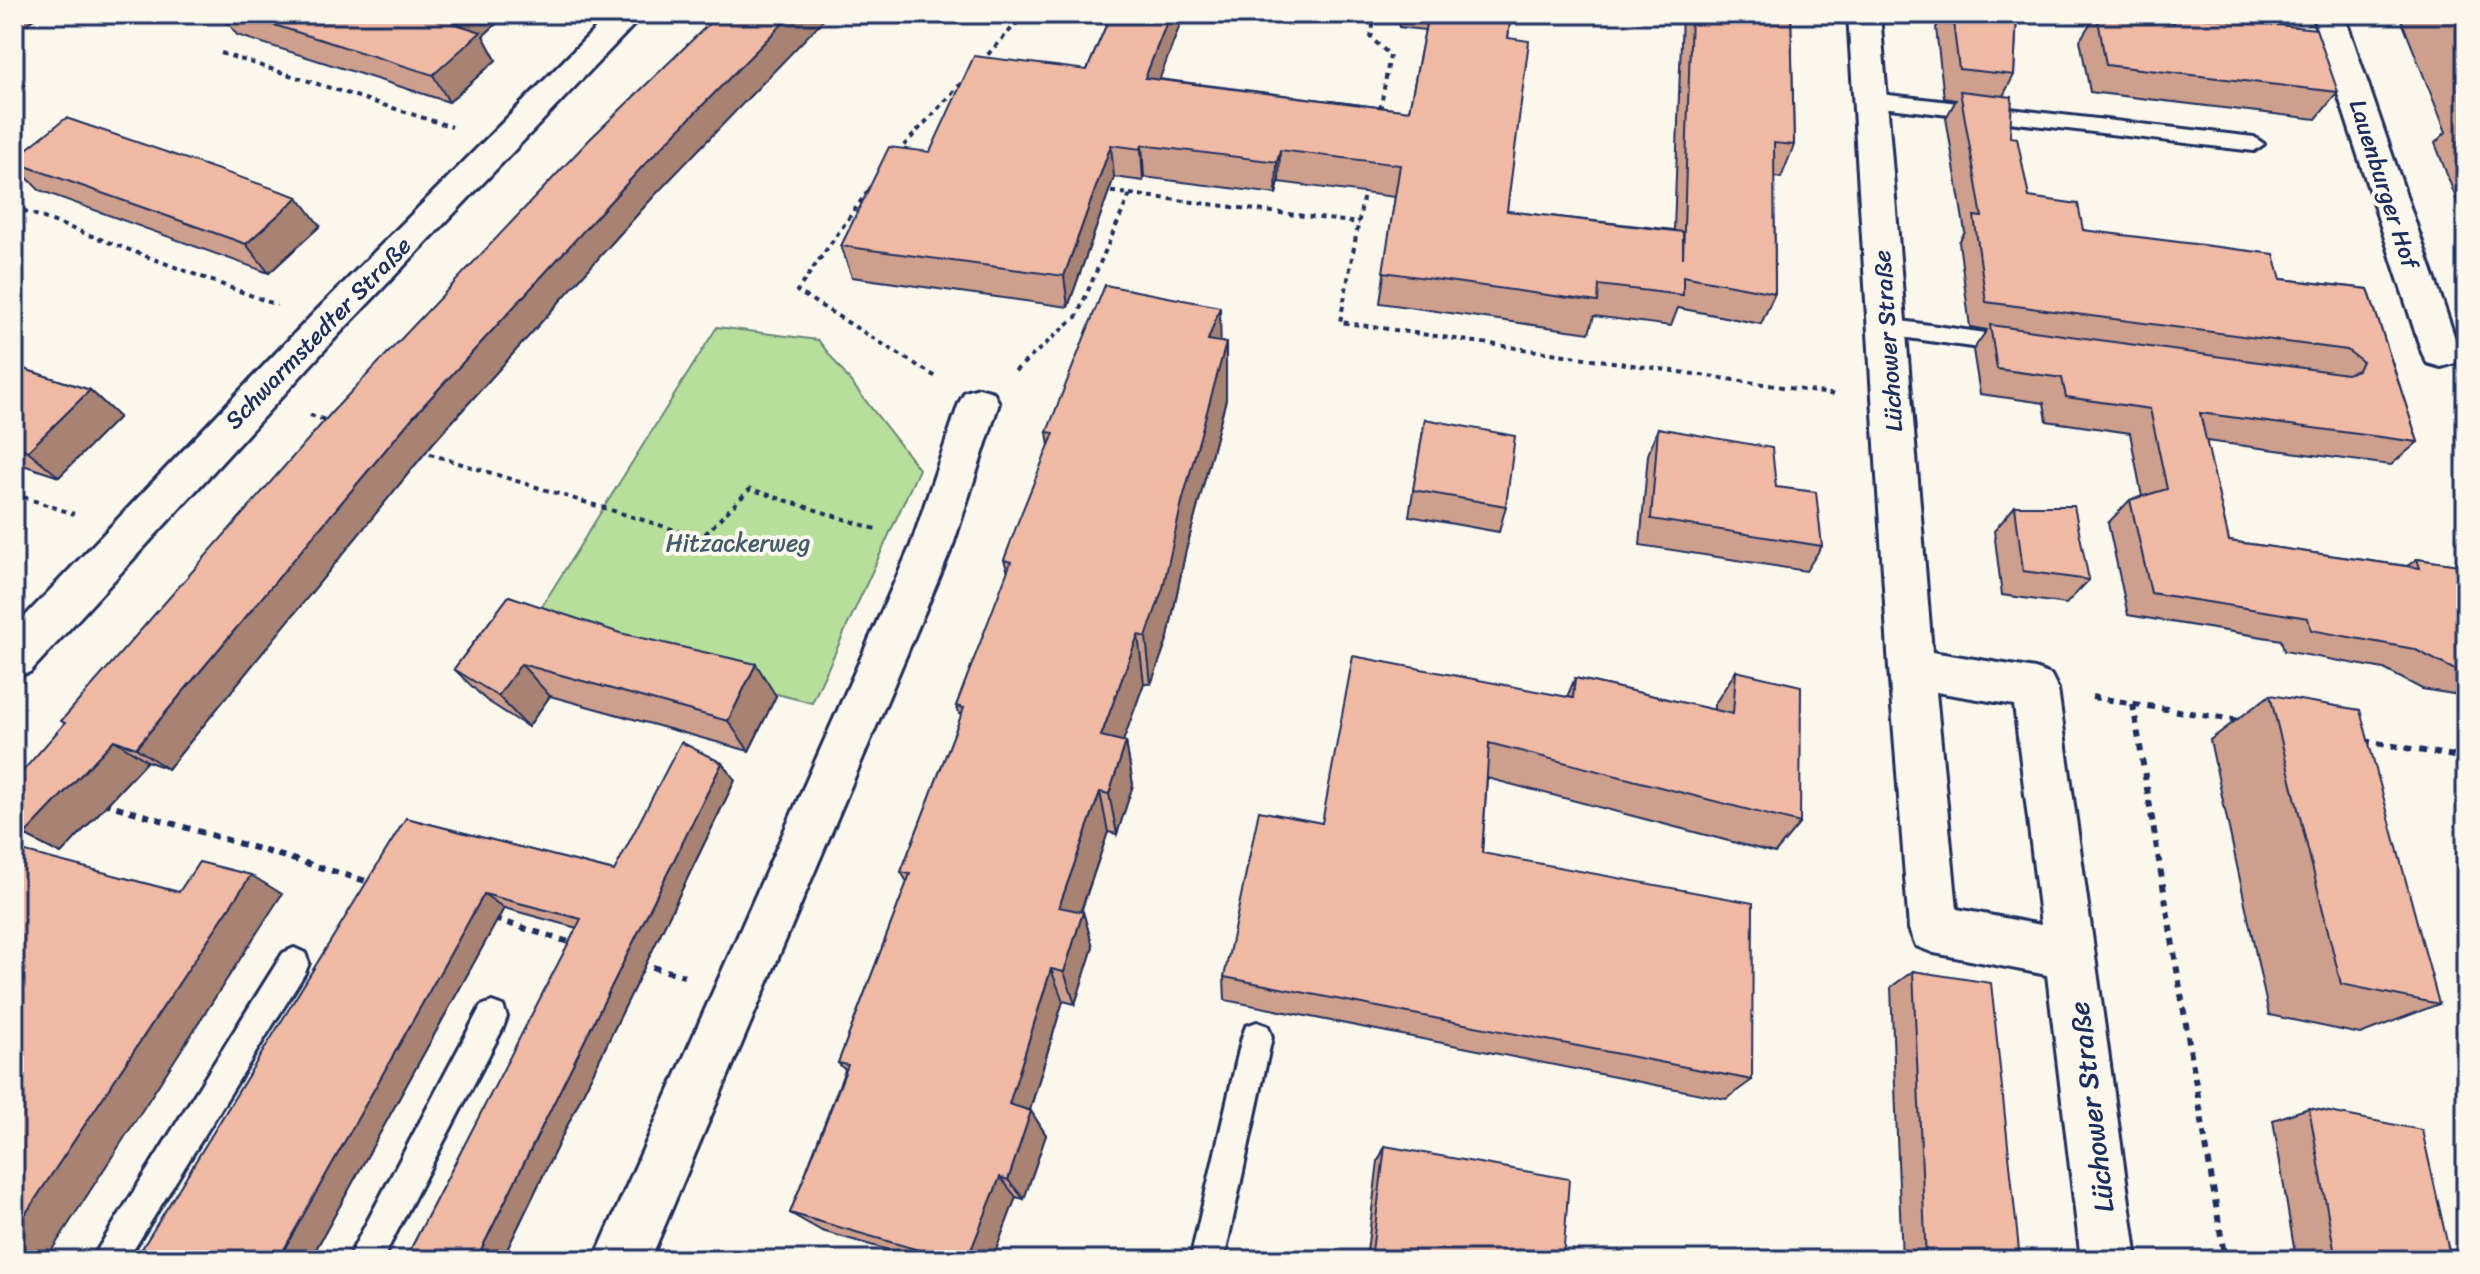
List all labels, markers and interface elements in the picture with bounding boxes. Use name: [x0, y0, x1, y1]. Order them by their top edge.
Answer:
street label: Lauenburger Hof: [2337, 94, 2432, 277]
street label: Schwarmstedter Straße: [214, 227, 422, 439]
street label: Lüchower Straße: [1861, 249, 1915, 433]
park label: Hitzackerweg: [666, 522, 810, 564]
street label: Lüchower Straße: [2054, 999, 2129, 1215]

